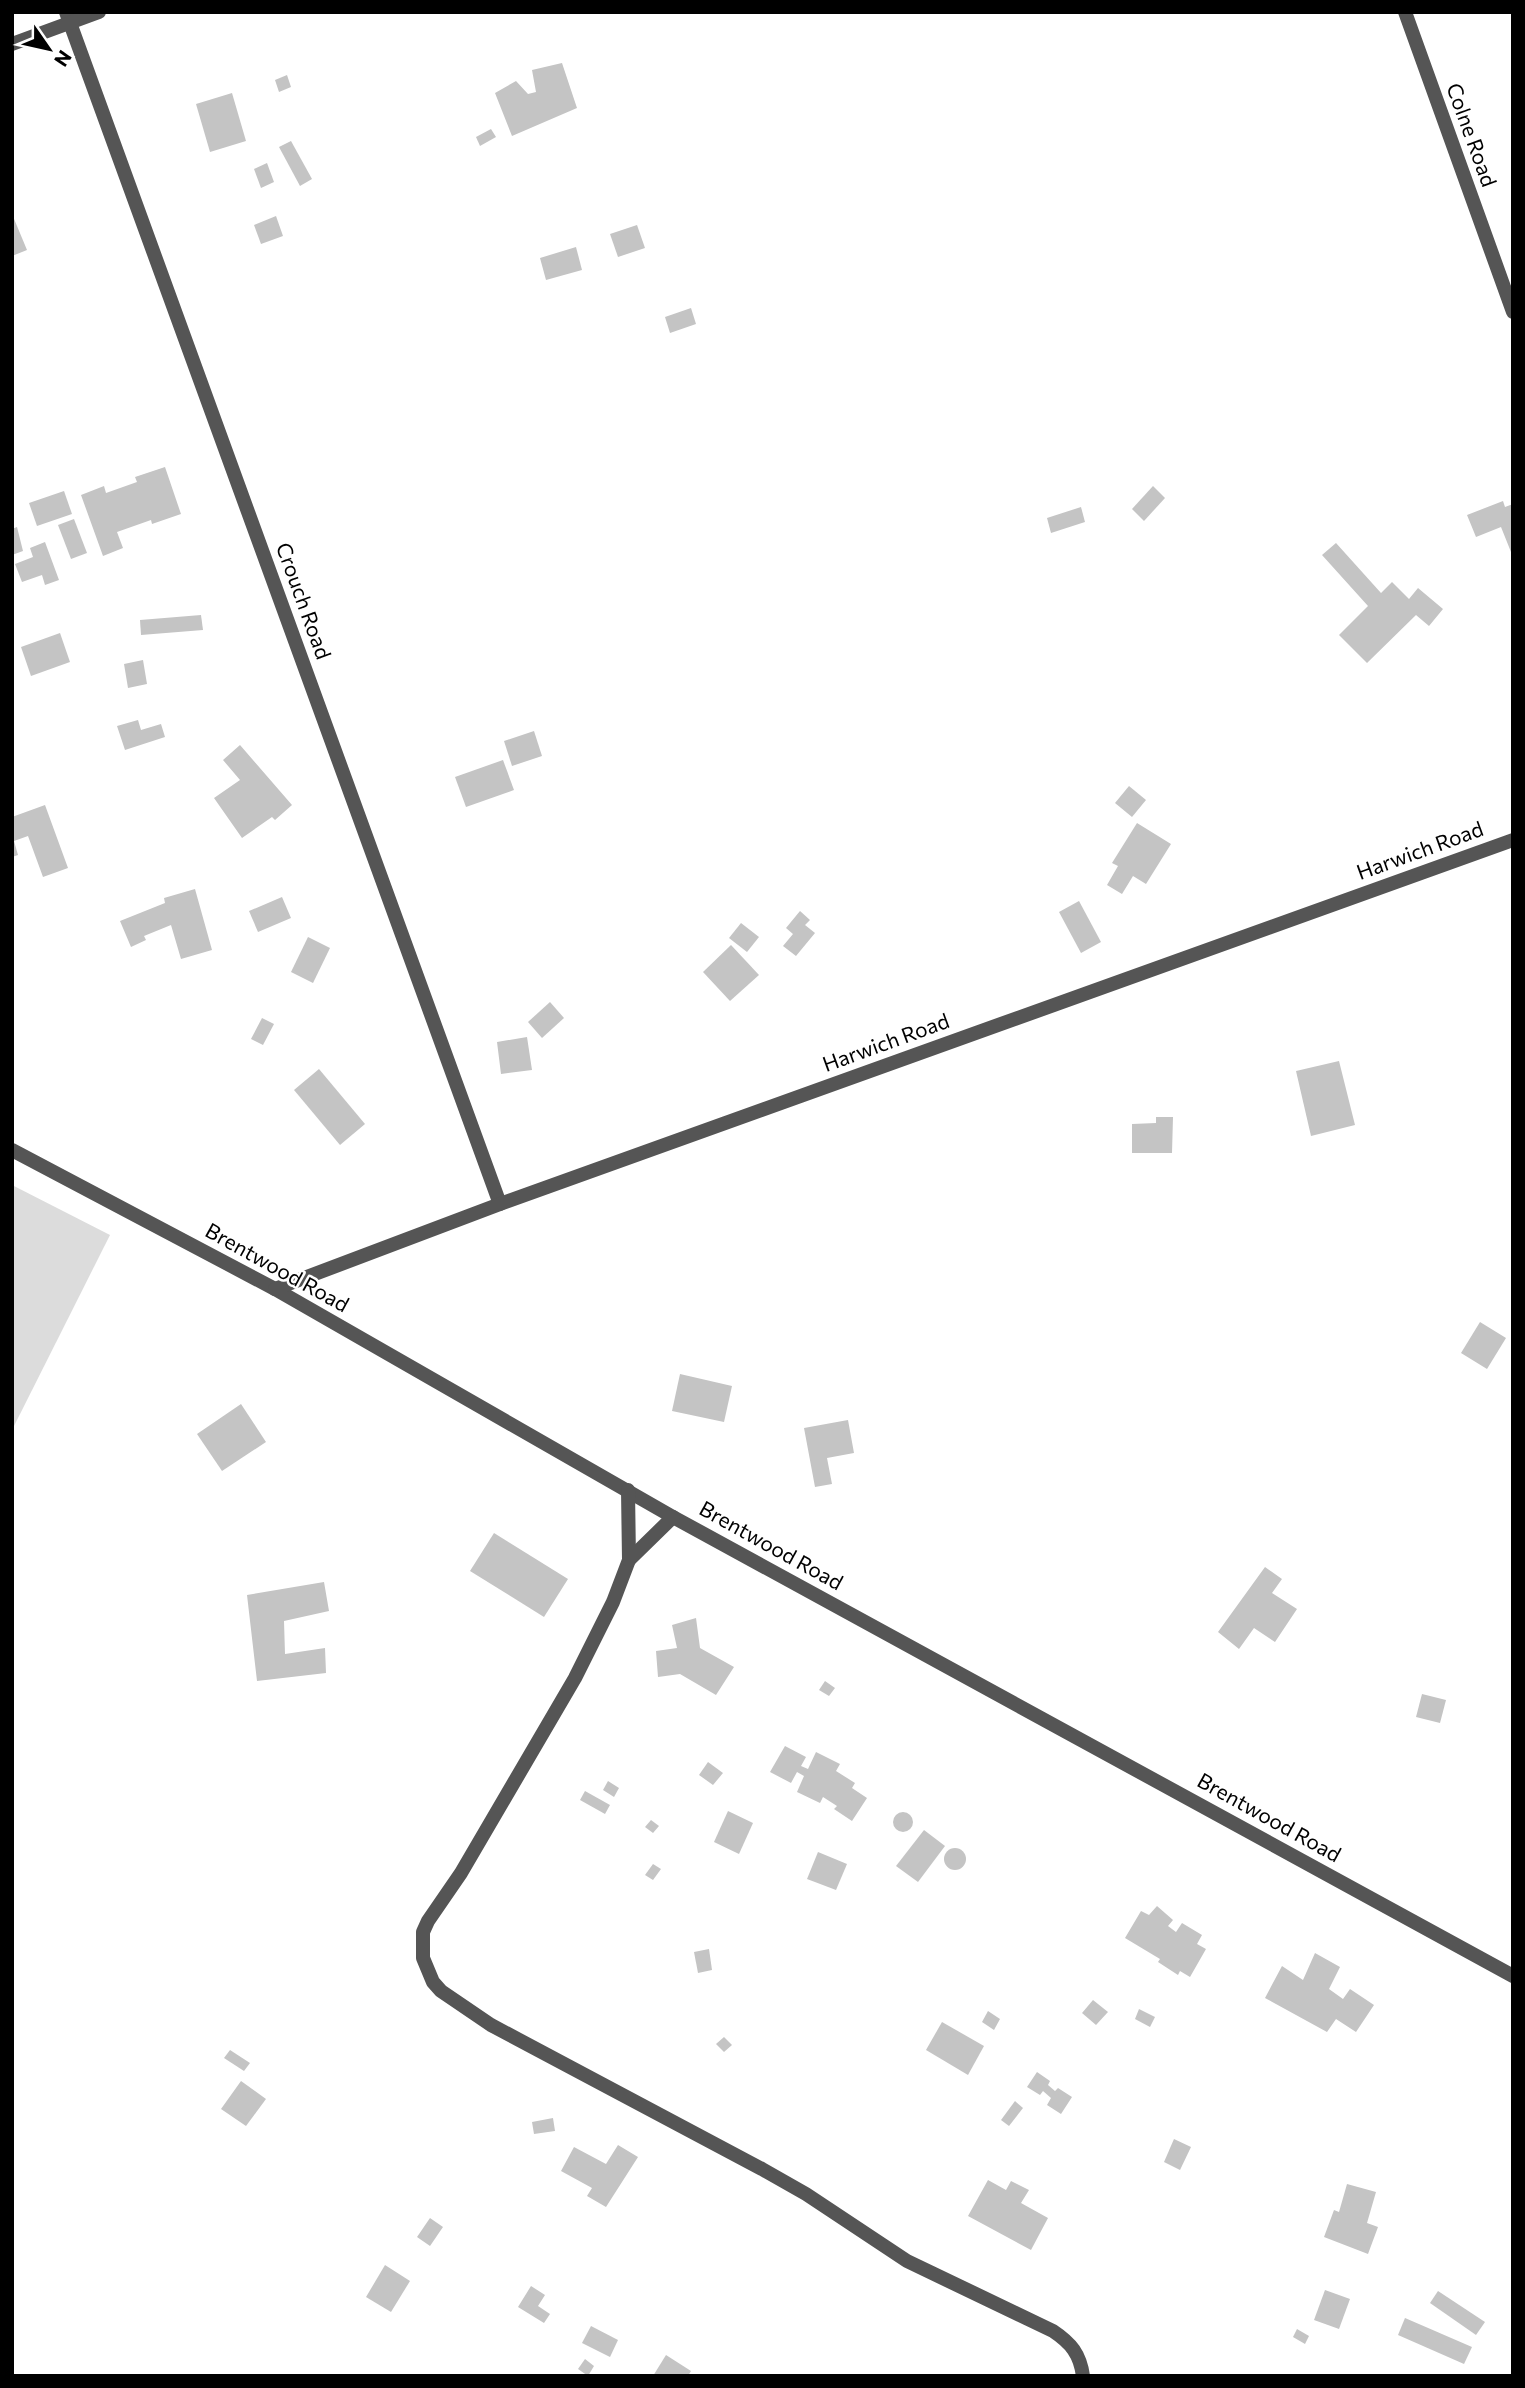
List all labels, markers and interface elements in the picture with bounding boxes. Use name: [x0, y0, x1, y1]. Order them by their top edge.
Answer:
north arrow: [14, 14, 84, 84]
text: N: [50, 46, 77, 71]
street label: Colne Road: [1442, 79, 1503, 190]
street label: Crouch Road: [272, 539, 337, 662]
street label: Harwich Road: [1353, 815, 1486, 884]
street label: Harwich Road: [819, 1007, 952, 1076]
street label: Brentwood Road: [202, 1217, 354, 1316]
street label: Brentwood Road: [696, 1495, 848, 1594]
street label: Brentwood Road: [1194, 1767, 1346, 1866]

